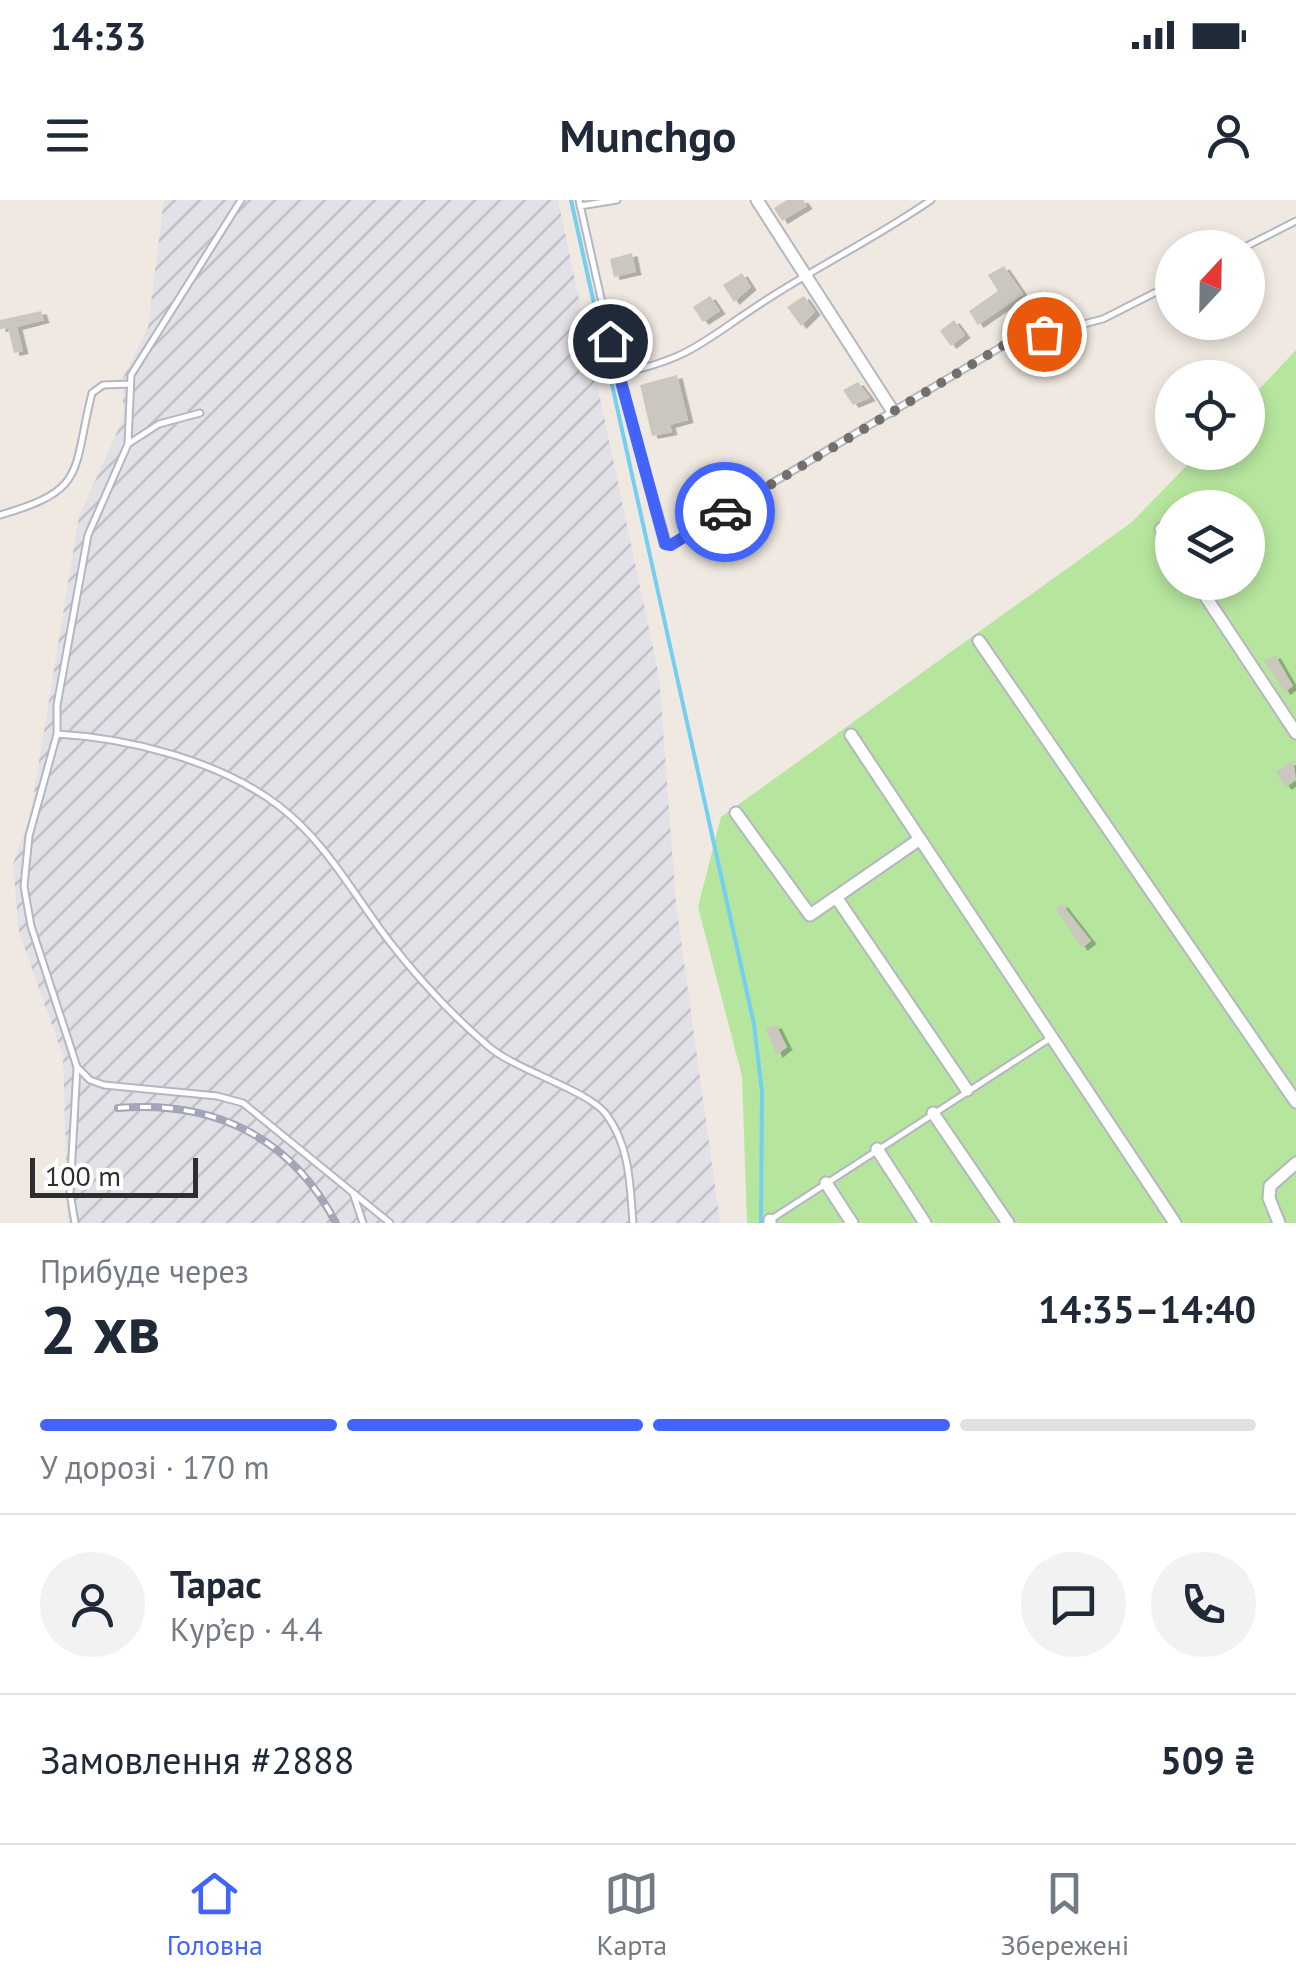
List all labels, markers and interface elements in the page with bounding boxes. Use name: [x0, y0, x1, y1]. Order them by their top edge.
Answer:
text: 14:33: [50, 11, 146, 60]
text: Munchgo: [559, 106, 737, 164]
icon: menu: [40, 108, 95, 163]
icon: person: [1201, 108, 1256, 163]
north arrow: [1155, 230, 1265, 340]
map controls: [1155, 230, 1265, 600]
pin: [1002, 292, 1087, 377]
pin: [568, 299, 653, 384]
icon: bag: [1017, 307, 1072, 362]
icon: home: [583, 314, 638, 369]
button: locate: [1155, 360, 1265, 470]
courier: [675, 462, 775, 562]
icon: car: [698, 485, 753, 540]
button: layers: [1155, 490, 1265, 600]
scale bar: [30, 1153, 198, 1198]
text: 100 m: [45, 1157, 121, 1194]
text: Прибуде через: [40, 1250, 249, 1292]
text: 14:35–14:40: [1038, 1284, 1256, 1333]
text: 2 хв: [40, 1287, 160, 1371]
text: У дорозі · 170 m: [40, 1446, 269, 1488]
button: person: [40, 1552, 145, 1657]
button: chat: [1021, 1552, 1126, 1657]
button: phone: [1151, 1552, 1256, 1657]
text: Тарас: [170, 1559, 262, 1608]
text: Кур’єр · 4.4: [170, 1608, 323, 1650]
text: Замовлення #2888: [40, 1735, 354, 1784]
text: 509 ₴: [1160, 1735, 1256, 1784]
tab: Головна: [167, 1866, 263, 1963]
tab: Карта: [596, 1866, 667, 1963]
tab: Збережені: [1001, 1866, 1129, 1963]

